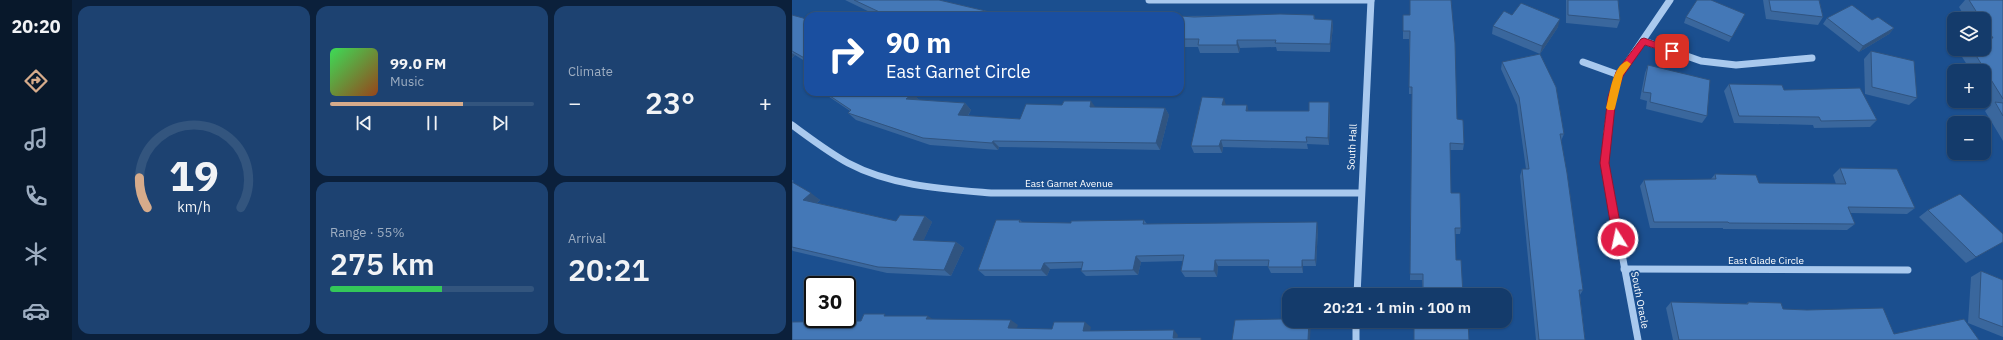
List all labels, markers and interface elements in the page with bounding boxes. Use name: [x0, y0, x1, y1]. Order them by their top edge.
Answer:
map controls: [1947, 12, 1991, 160]
button: layers: [1947, 12, 1991, 56]
text: 20:20: [11, 15, 61, 38]
text: 90 m: [886, 24, 951, 61]
icon: right: [820, 28, 872, 80]
pin: [1655, 34, 1689, 68]
icon: arrive: [1661, 40, 1683, 62]
text: 99.0 FM: [390, 54, 446, 73]
text: East Garnet Circle: [886, 60, 1031, 83]
text: Climate: [568, 63, 613, 80]
button: +: [1947, 64, 1991, 108]
icon: directions: [22, 67, 50, 95]
text: Music: [390, 73, 424, 90]
text: 23°: [645, 83, 695, 122]
text: −: [568, 88, 581, 117]
text: +: [759, 88, 772, 117]
icon: previous: [353, 112, 375, 134]
icon: pause: [421, 112, 443, 134]
icon: next: [489, 112, 511, 134]
button: −: [1947, 116, 1991, 160]
street label: South Hall: [1344, 123, 1360, 171]
icon: music: [22, 125, 50, 153]
text: 19: [169, 148, 219, 202]
street label: East Garnet Avenue: [1025, 177, 1114, 190]
icon: phone: [22, 182, 50, 210]
text: km/h: [177, 197, 211, 216]
position arrow: [1597, 218, 1639, 260]
text: Range · 55%: [330, 224, 404, 241]
text: Arrival: [568, 230, 606, 247]
icon: climate: [22, 240, 50, 268]
text: 275 km: [330, 244, 435, 283]
text: 20:21: [568, 250, 650, 289]
street label: East Glade Circle: [1728, 254, 1805, 267]
street label: South Oracle: [1628, 270, 1652, 330]
speed limit sign: 30: [804, 276, 856, 328]
icon: car: [22, 297, 50, 325]
text: 20:21 · 1 min · 100 m: [1323, 298, 1471, 317]

